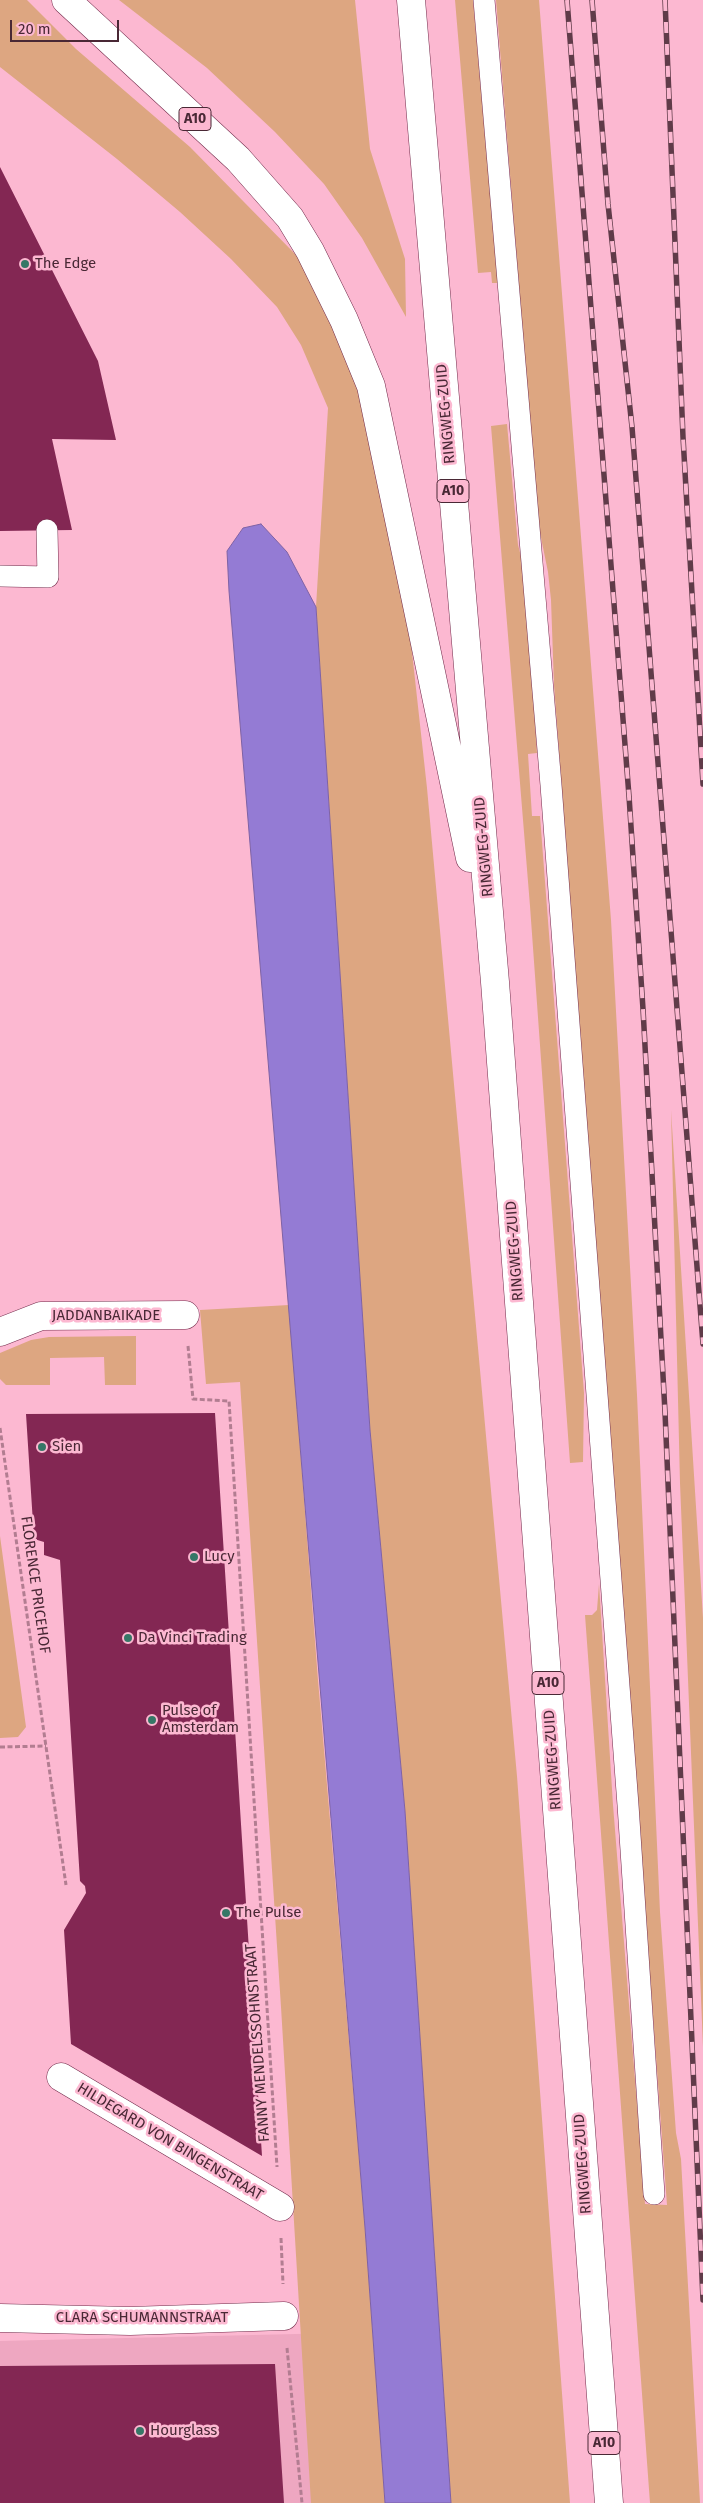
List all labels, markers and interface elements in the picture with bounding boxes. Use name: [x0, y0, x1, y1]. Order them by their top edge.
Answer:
scale bar: [12, 10, 121, 42]
text: 20 m: [18, 20, 51, 38]
road number: A10: [179, 108, 211, 130]
place label: The Edge: [35, 255, 96, 273]
marker: The Edge: [19, 258, 31, 270]
street label: RINGWEG-ZUID: [433, 363, 459, 465]
road number: A10: [437, 480, 469, 502]
street label: RINGWEG-ZUID: [471, 796, 497, 898]
street label: RINGWEG-ZUID: [503, 1200, 527, 1302]
street label: JADDANBAIKADE: [52, 1307, 160, 1325]
place label: Sien: [52, 1438, 81, 1456]
marker: Sien: [36, 1441, 48, 1453]
street label: FLORENCE PRICEHOF: [16, 1515, 54, 1655]
place label: Lucy: [204, 1548, 235, 1566]
marker: Lucy: [188, 1551, 200, 1563]
place label: Da Vinci Trading: [138, 1629, 247, 1647]
marker: Da Vinci Trading: [122, 1632, 134, 1644]
road number: A10: [532, 1672, 564, 1695]
place label: Pulse of Amsterdam: [162, 1702, 239, 1737]
street label: RINGWEG-ZUID: [541, 1709, 565, 1811]
marker: Pulse of Amsterdam: [146, 1714, 158, 1726]
place label: The Pulse: [236, 1904, 301, 1922]
marker: The Pulse: [220, 1907, 232, 1919]
street label: FANNY MENDELSSOHNSTRAAT: [242, 1943, 274, 2143]
street label: HILDEGARD VON BINGENSTRAAT: [74, 2079, 266, 2205]
street label: RINGWEG-ZUID: [571, 2113, 595, 2215]
street label: CLARA SCHUMANNSTRAAT: [56, 2309, 228, 2327]
place label: Hourglass: [150, 2422, 217, 2440]
marker: Hourglass: [134, 2425, 146, 2437]
road number: A10: [588, 2432, 620, 2454]

